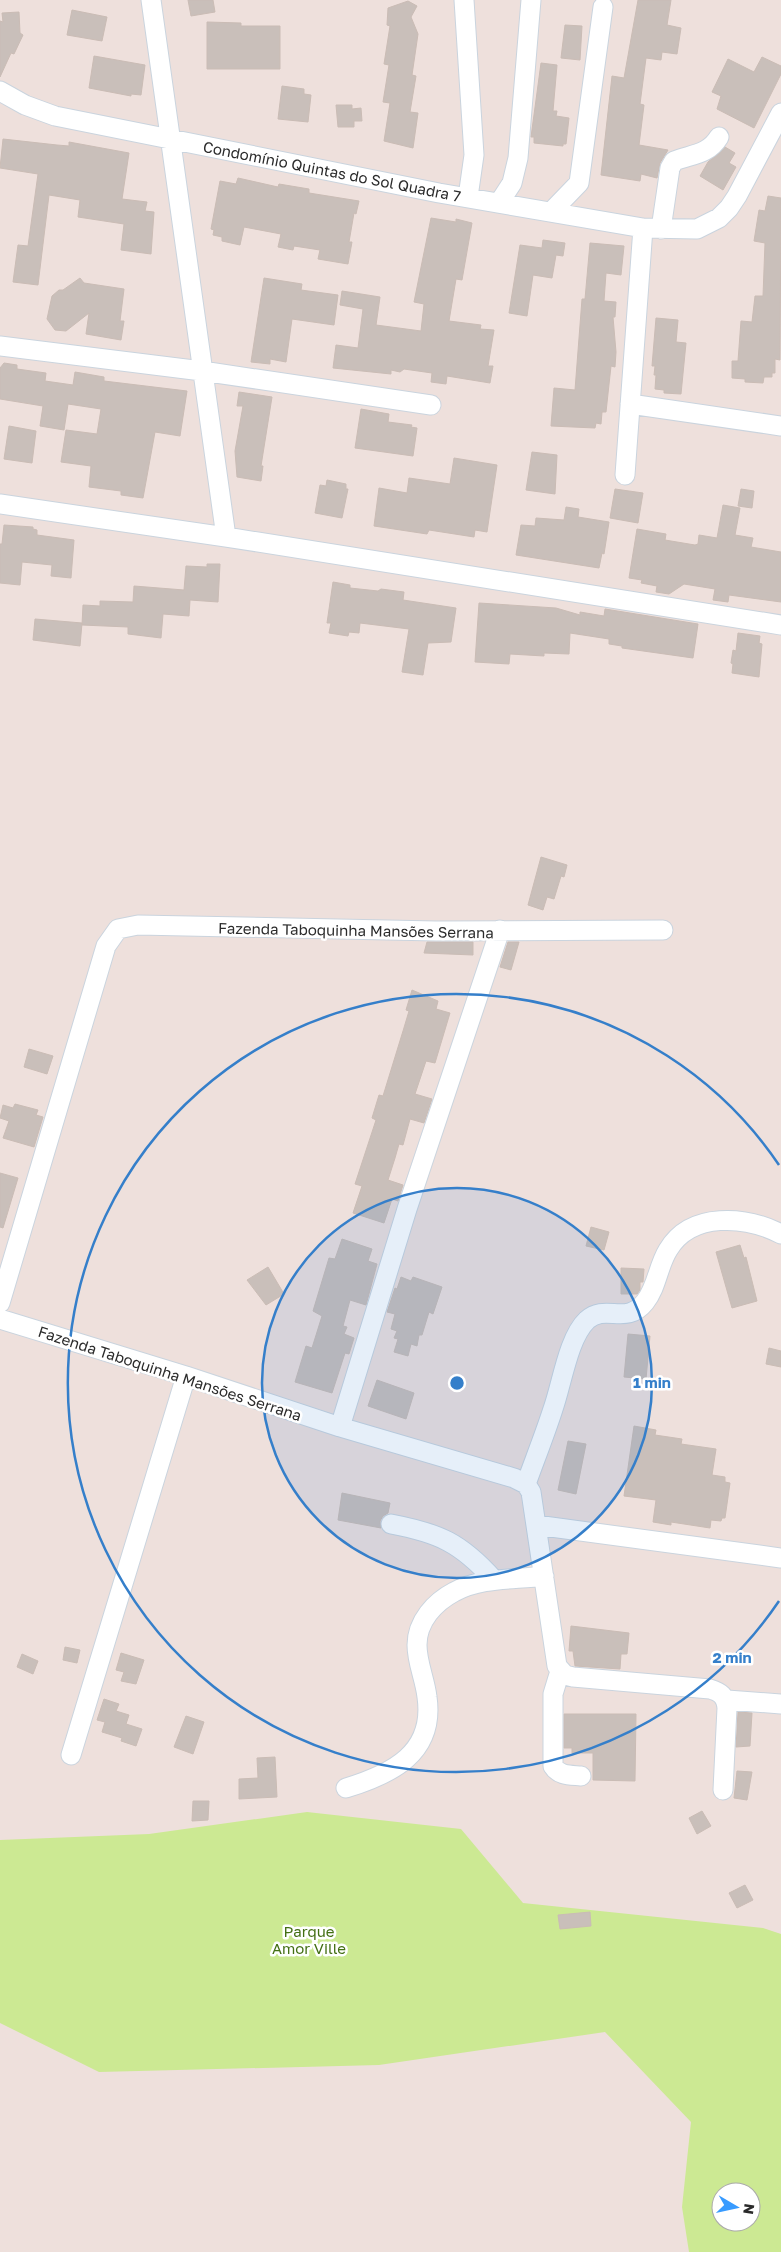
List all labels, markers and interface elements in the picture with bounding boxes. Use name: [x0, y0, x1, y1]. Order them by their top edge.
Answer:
street label: Condomínio Quintas do Sol Quadra 7: [202, 137, 462, 205]
street label: Fazenda Taboquinha Mansões Serrana: [218, 919, 494, 941]
street label: Fazenda Taboquinha Mansões Serrana: [36, 1322, 304, 1424]
text: 1 min: [633, 1373, 671, 1391]
centre of rings: [448, 1374, 466, 1392]
text: 2 min: [712, 1648, 752, 1666]
park label: Parque Amor Ville: [272, 1922, 346, 1957]
north arrow: [711, 2182, 761, 2232]
text: N: [740, 2203, 759, 2216]

